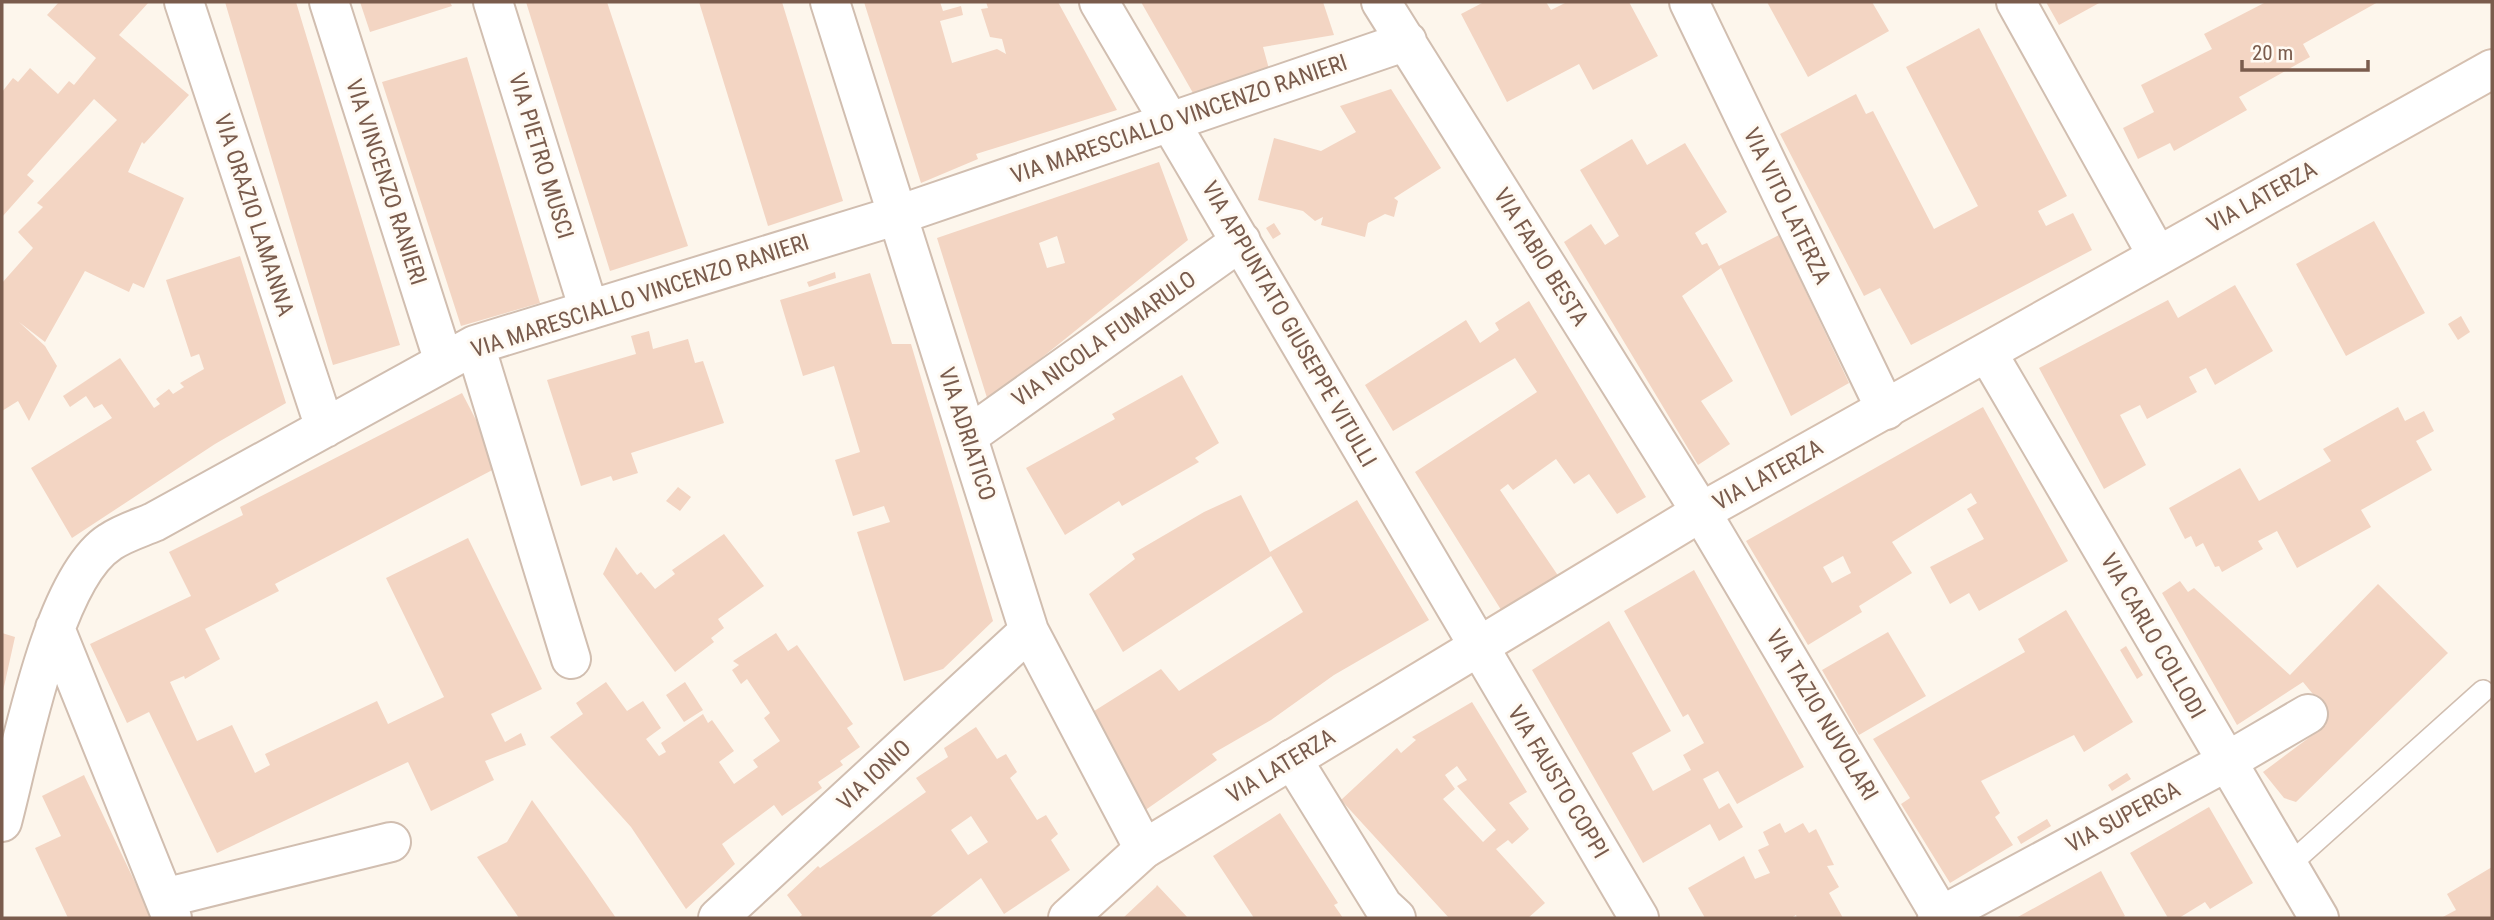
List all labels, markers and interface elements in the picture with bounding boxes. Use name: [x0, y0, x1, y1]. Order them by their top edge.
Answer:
scale bar: [2242, 28, 2368, 72]
text: 20 m: [2252, 41, 2293, 65]
street label: VIA MARESCIALLO VINCENZO RANIERI: [1007, 49, 1351, 189]
street label: VIA PIETRO MUSCI: [503, 70, 579, 242]
street label: VIA VINCENZO RANIERI: [340, 76, 432, 288]
street label: VIA ORAZIO LAMANNA: [209, 111, 299, 319]
street label: VIA VITO LATERZA: [1737, 123, 1837, 289]
street label: VIA LATERZA: [2202, 156, 2322, 238]
street label: VIA APPUNTATO GIUSEPPE VITULLI: [1196, 176, 1382, 472]
street label: VIA FABIO BESTA: [1488, 183, 1594, 331]
street label: VIA MARESCIALLO VINCENZO RANIERI: [468, 229, 812, 363]
street label: VIA NICOLA FUMARULO: [1007, 265, 1201, 413]
street label: VIA ADRIATICO: [933, 364, 1001, 504]
street label: VIA LATERZA: [1708, 434, 1828, 516]
street label: VIA CARLO COLLODI: [2095, 549, 2211, 723]
street label: VIA TAZIO NUVOLARI: [1760, 625, 1884, 805]
street label: VIA FAUSTO COPPI: [1502, 701, 1614, 863]
street label: VIA LATERZA: [1222, 723, 1340, 809]
street label: VIA IONIO: [832, 734, 916, 816]
street label: VIA SUPERGA: [2061, 776, 2185, 858]

